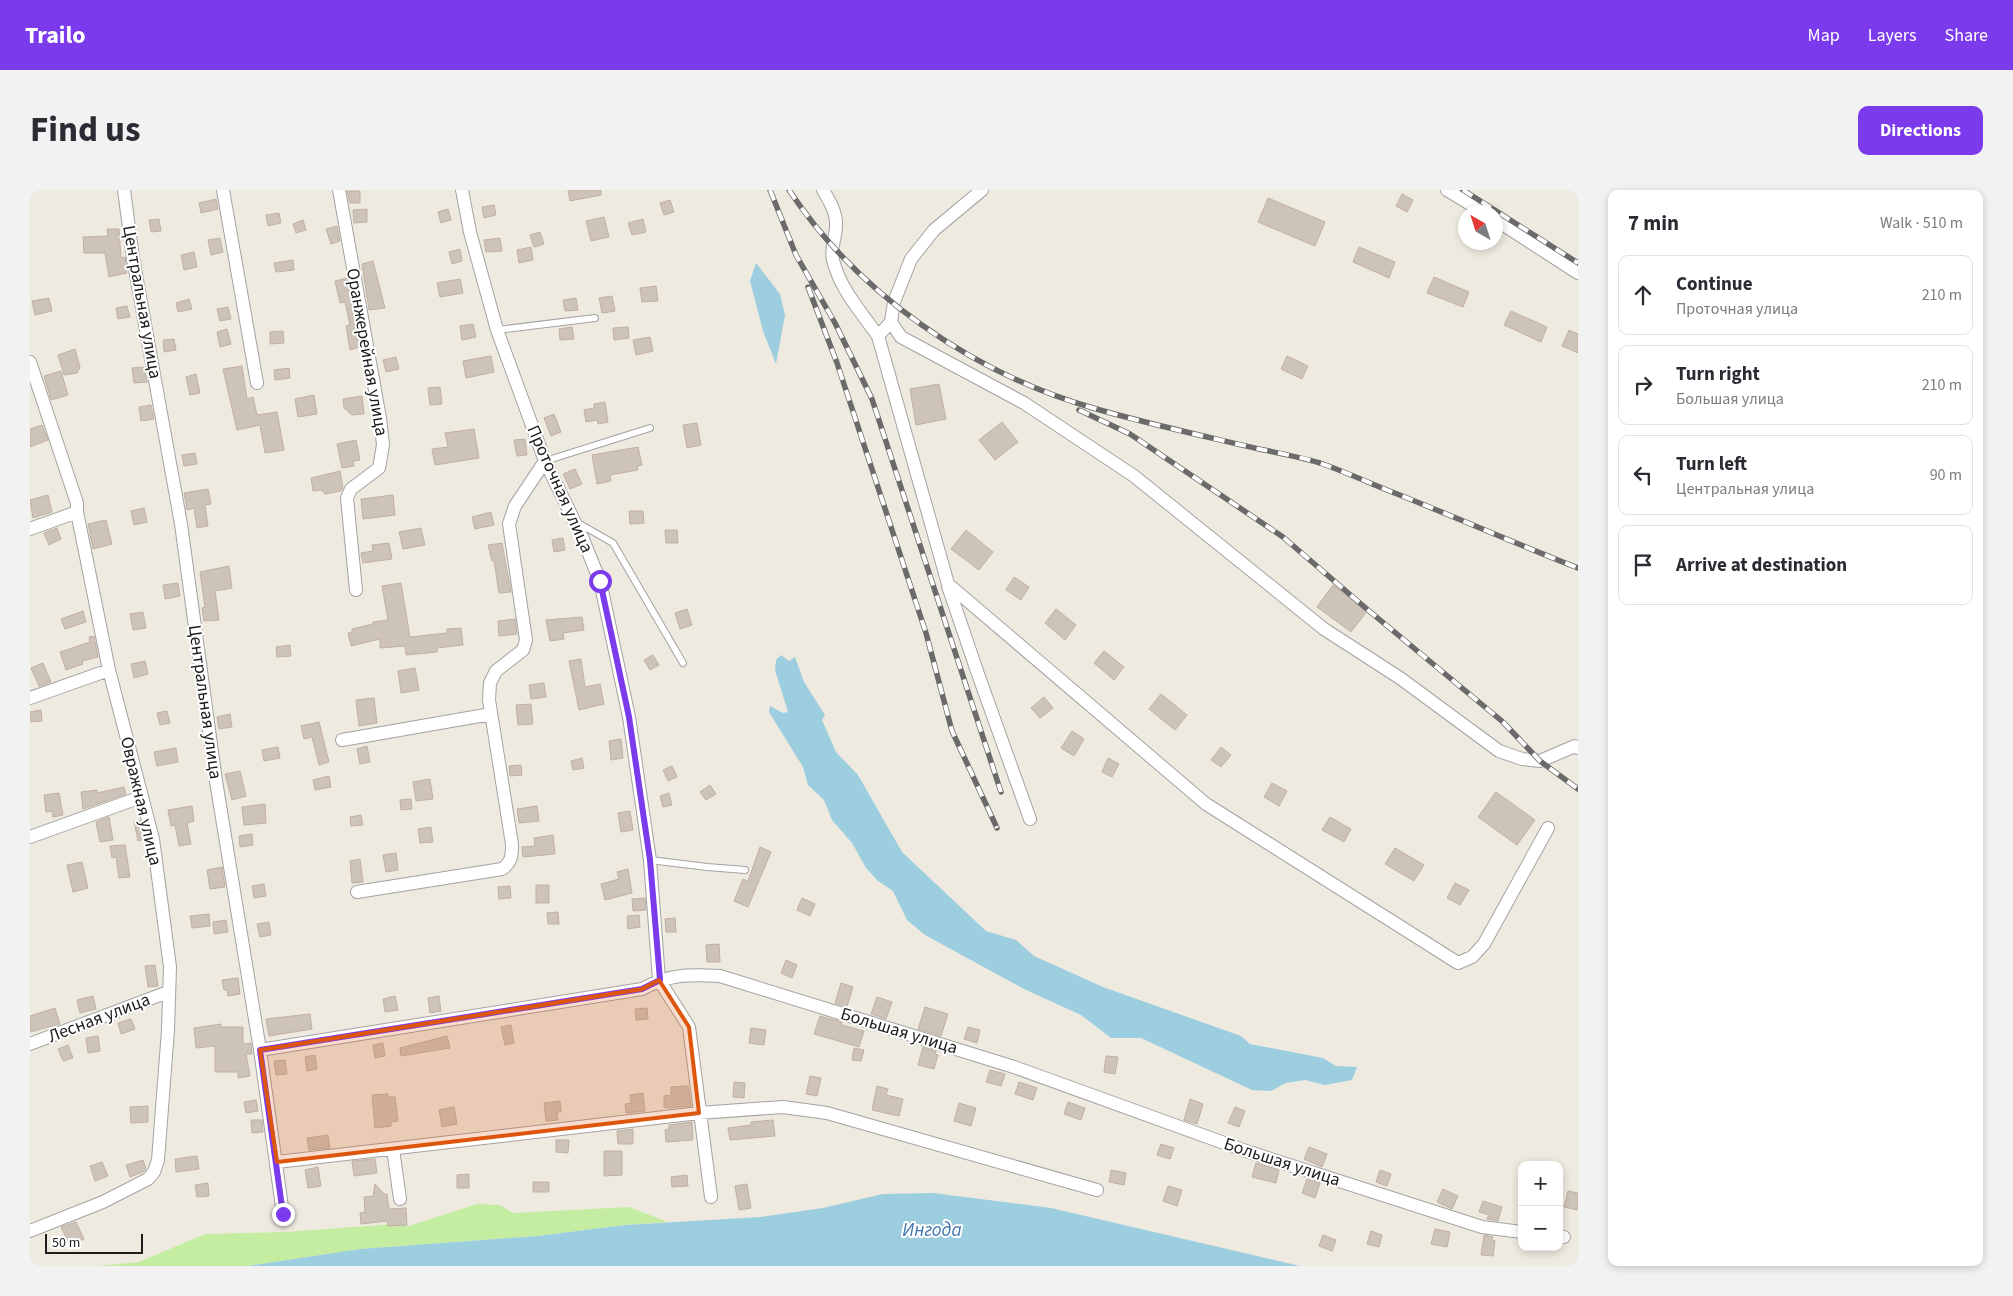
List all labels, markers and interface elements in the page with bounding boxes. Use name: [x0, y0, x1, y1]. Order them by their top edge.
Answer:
text: Trailo: [25, 18, 86, 53]
text: Map: [1808, 23, 1840, 48]
text: Layers: [1868, 23, 1917, 48]
text: Share: [1945, 23, 1988, 48]
text: Find us: [30, 105, 140, 155]
button: Directions: [1858, 106, 1983, 155]
north arrow: [1458, 205, 1503, 250]
text: 7 min: [1628, 208, 1679, 238]
text: Walk · 510 m: [1880, 212, 1963, 234]
street label: Центральная улица: [116, 223, 168, 381]
street label: Оранжерейная улица: [340, 266, 394, 438]
text: Continue: [1676, 271, 1753, 298]
icon: ahead: [1629, 281, 1657, 309]
text: 210 m: [1922, 284, 1962, 306]
text: Проточная улица: [1676, 298, 1798, 320]
text: Turn right: [1676, 361, 1760, 388]
icon: right: [1629, 371, 1657, 399]
text: 210 m: [1922, 374, 1962, 396]
text: Большая улица: [1676, 388, 1784, 410]
street label: Проточная улица: [521, 421, 599, 557]
text: Turn left: [1676, 451, 1747, 478]
icon: left: [1629, 461, 1657, 489]
text: 90 m: [1930, 464, 1962, 486]
text: Центральная улица: [1676, 478, 1814, 500]
icon: arrive: [1629, 551, 1657, 579]
text: Arrive at destination: [1676, 552, 1847, 579]
route start: [589, 570, 612, 593]
street label: Центральная улица: [182, 623, 228, 781]
street label: Овражная улица: [114, 734, 168, 868]
street label: Лесная улица: [44, 987, 154, 1049]
street label: Большая улица: [837, 1001, 961, 1061]
street label: Большая улица: [1221, 1131, 1343, 1193]
map controls: [1518, 1161, 1563, 1251]
button: +: [1518, 1161, 1563, 1206]
route end: [272, 1203, 295, 1226]
button: −: [1518, 1206, 1563, 1251]
water label: Ингода: [902, 1217, 962, 1244]
scale bar: [45, 1231, 142, 1254]
text: 50 m: [52, 1233, 80, 1253]

